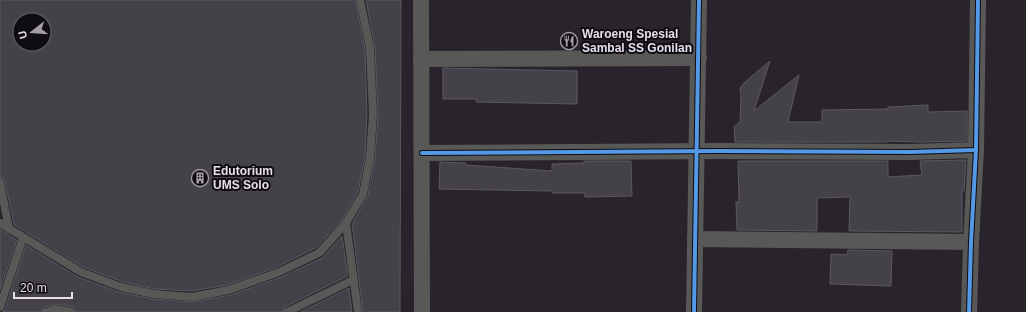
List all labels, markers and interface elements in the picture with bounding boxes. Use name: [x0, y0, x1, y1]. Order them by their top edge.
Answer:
north arrow: [12, 12, 52, 52]
place label: Waroeng Spesial Sambal SS Gonilan: [582, 27, 692, 55]
text: U: [16, 29, 29, 40]
restaurant icon: Waroeng Spesial Sambal SS Gonilan: [559, 31, 579, 51]
place label: Edutorium UMS Solo: [213, 164, 273, 192]
building icon: Edutorium UMS Solo: [190, 168, 210, 188]
scale bar: [14, 274, 72, 300]
text: 20 m: [20, 281, 47, 295]

